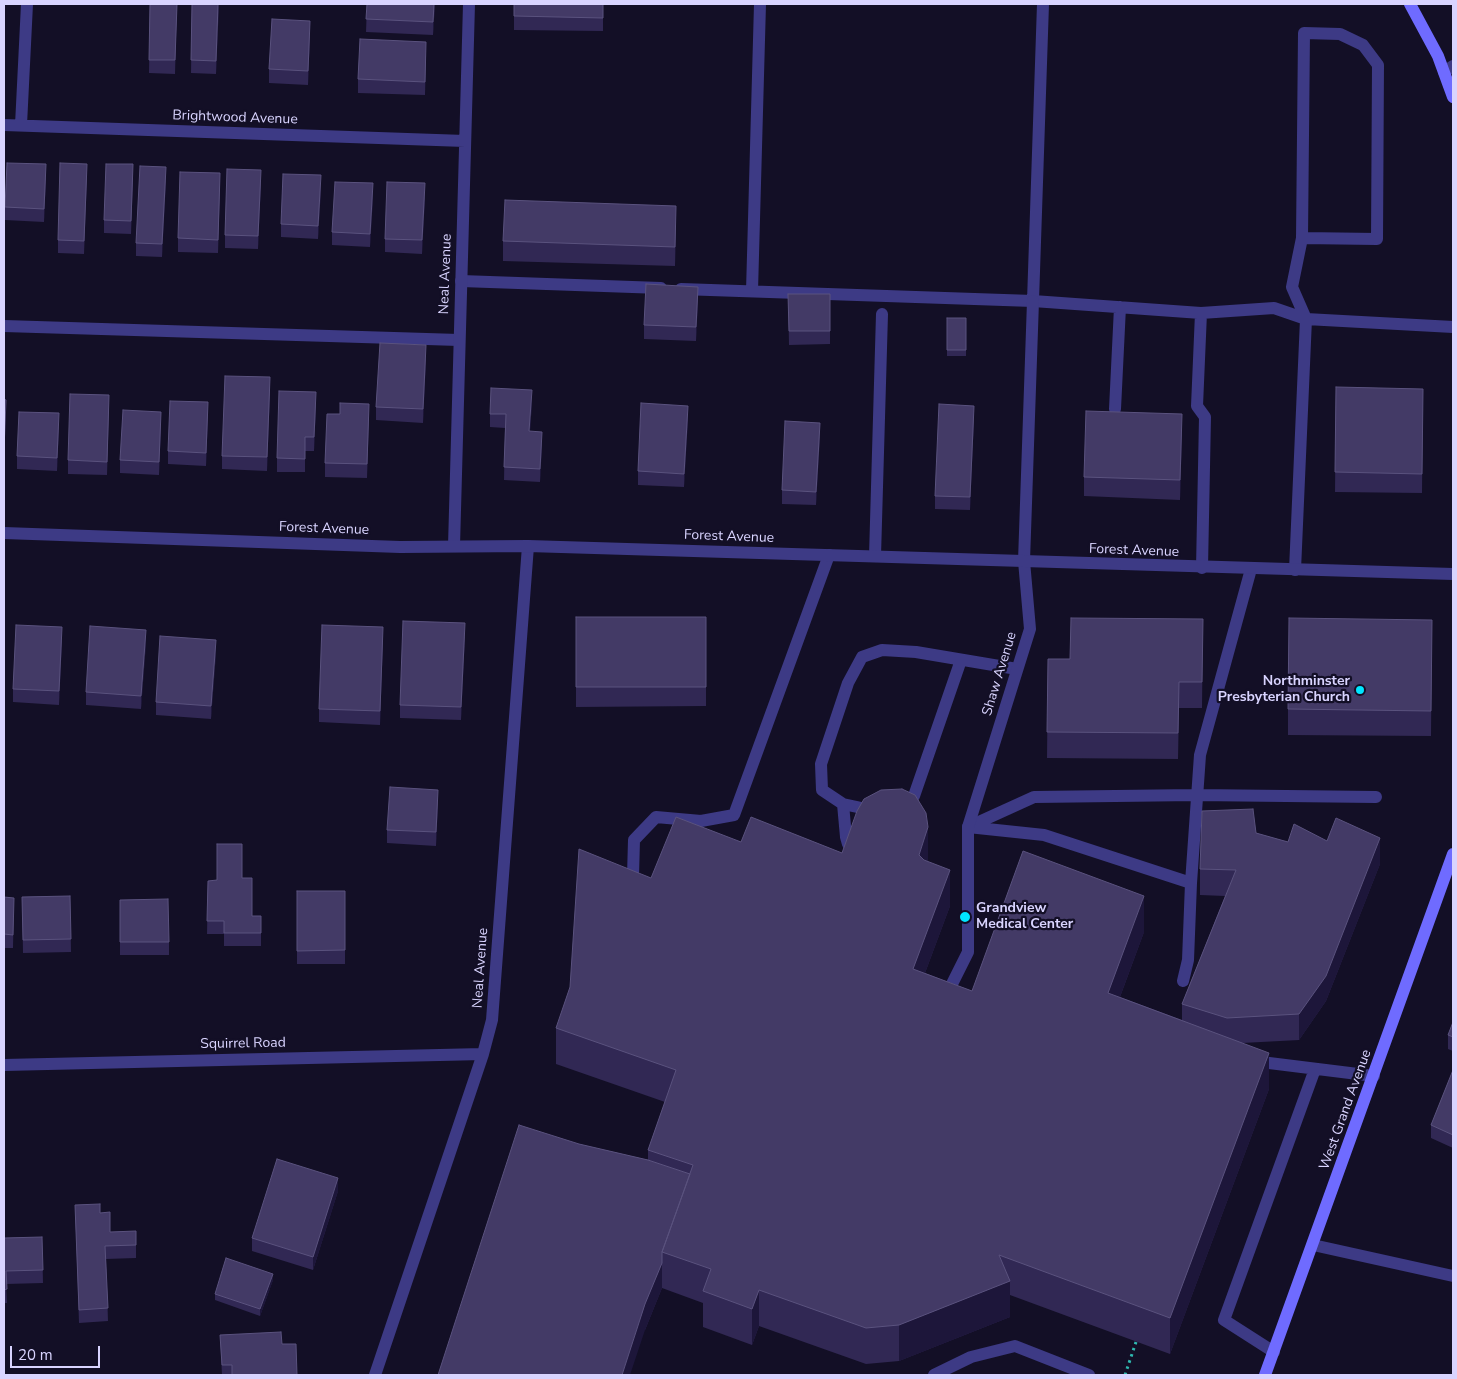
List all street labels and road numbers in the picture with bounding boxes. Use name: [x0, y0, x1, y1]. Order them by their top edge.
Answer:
street label: Brightwood Avenue: [172, 107, 298, 129]
street label: Neal Avenue: [436, 233, 456, 315]
street label: Forest Avenue: [279, 519, 369, 539]
street label: Forest Avenue: [684, 527, 774, 547]
street label: Forest Avenue: [1089, 541, 1179, 561]
street label: Shaw Avenue: [979, 630, 1021, 718]
street label: Neal Avenue: [470, 927, 492, 1009]
street label: Squirrel Road: [200, 1035, 286, 1053]
street label: West Grand Avenue: [1316, 1047, 1376, 1173]

